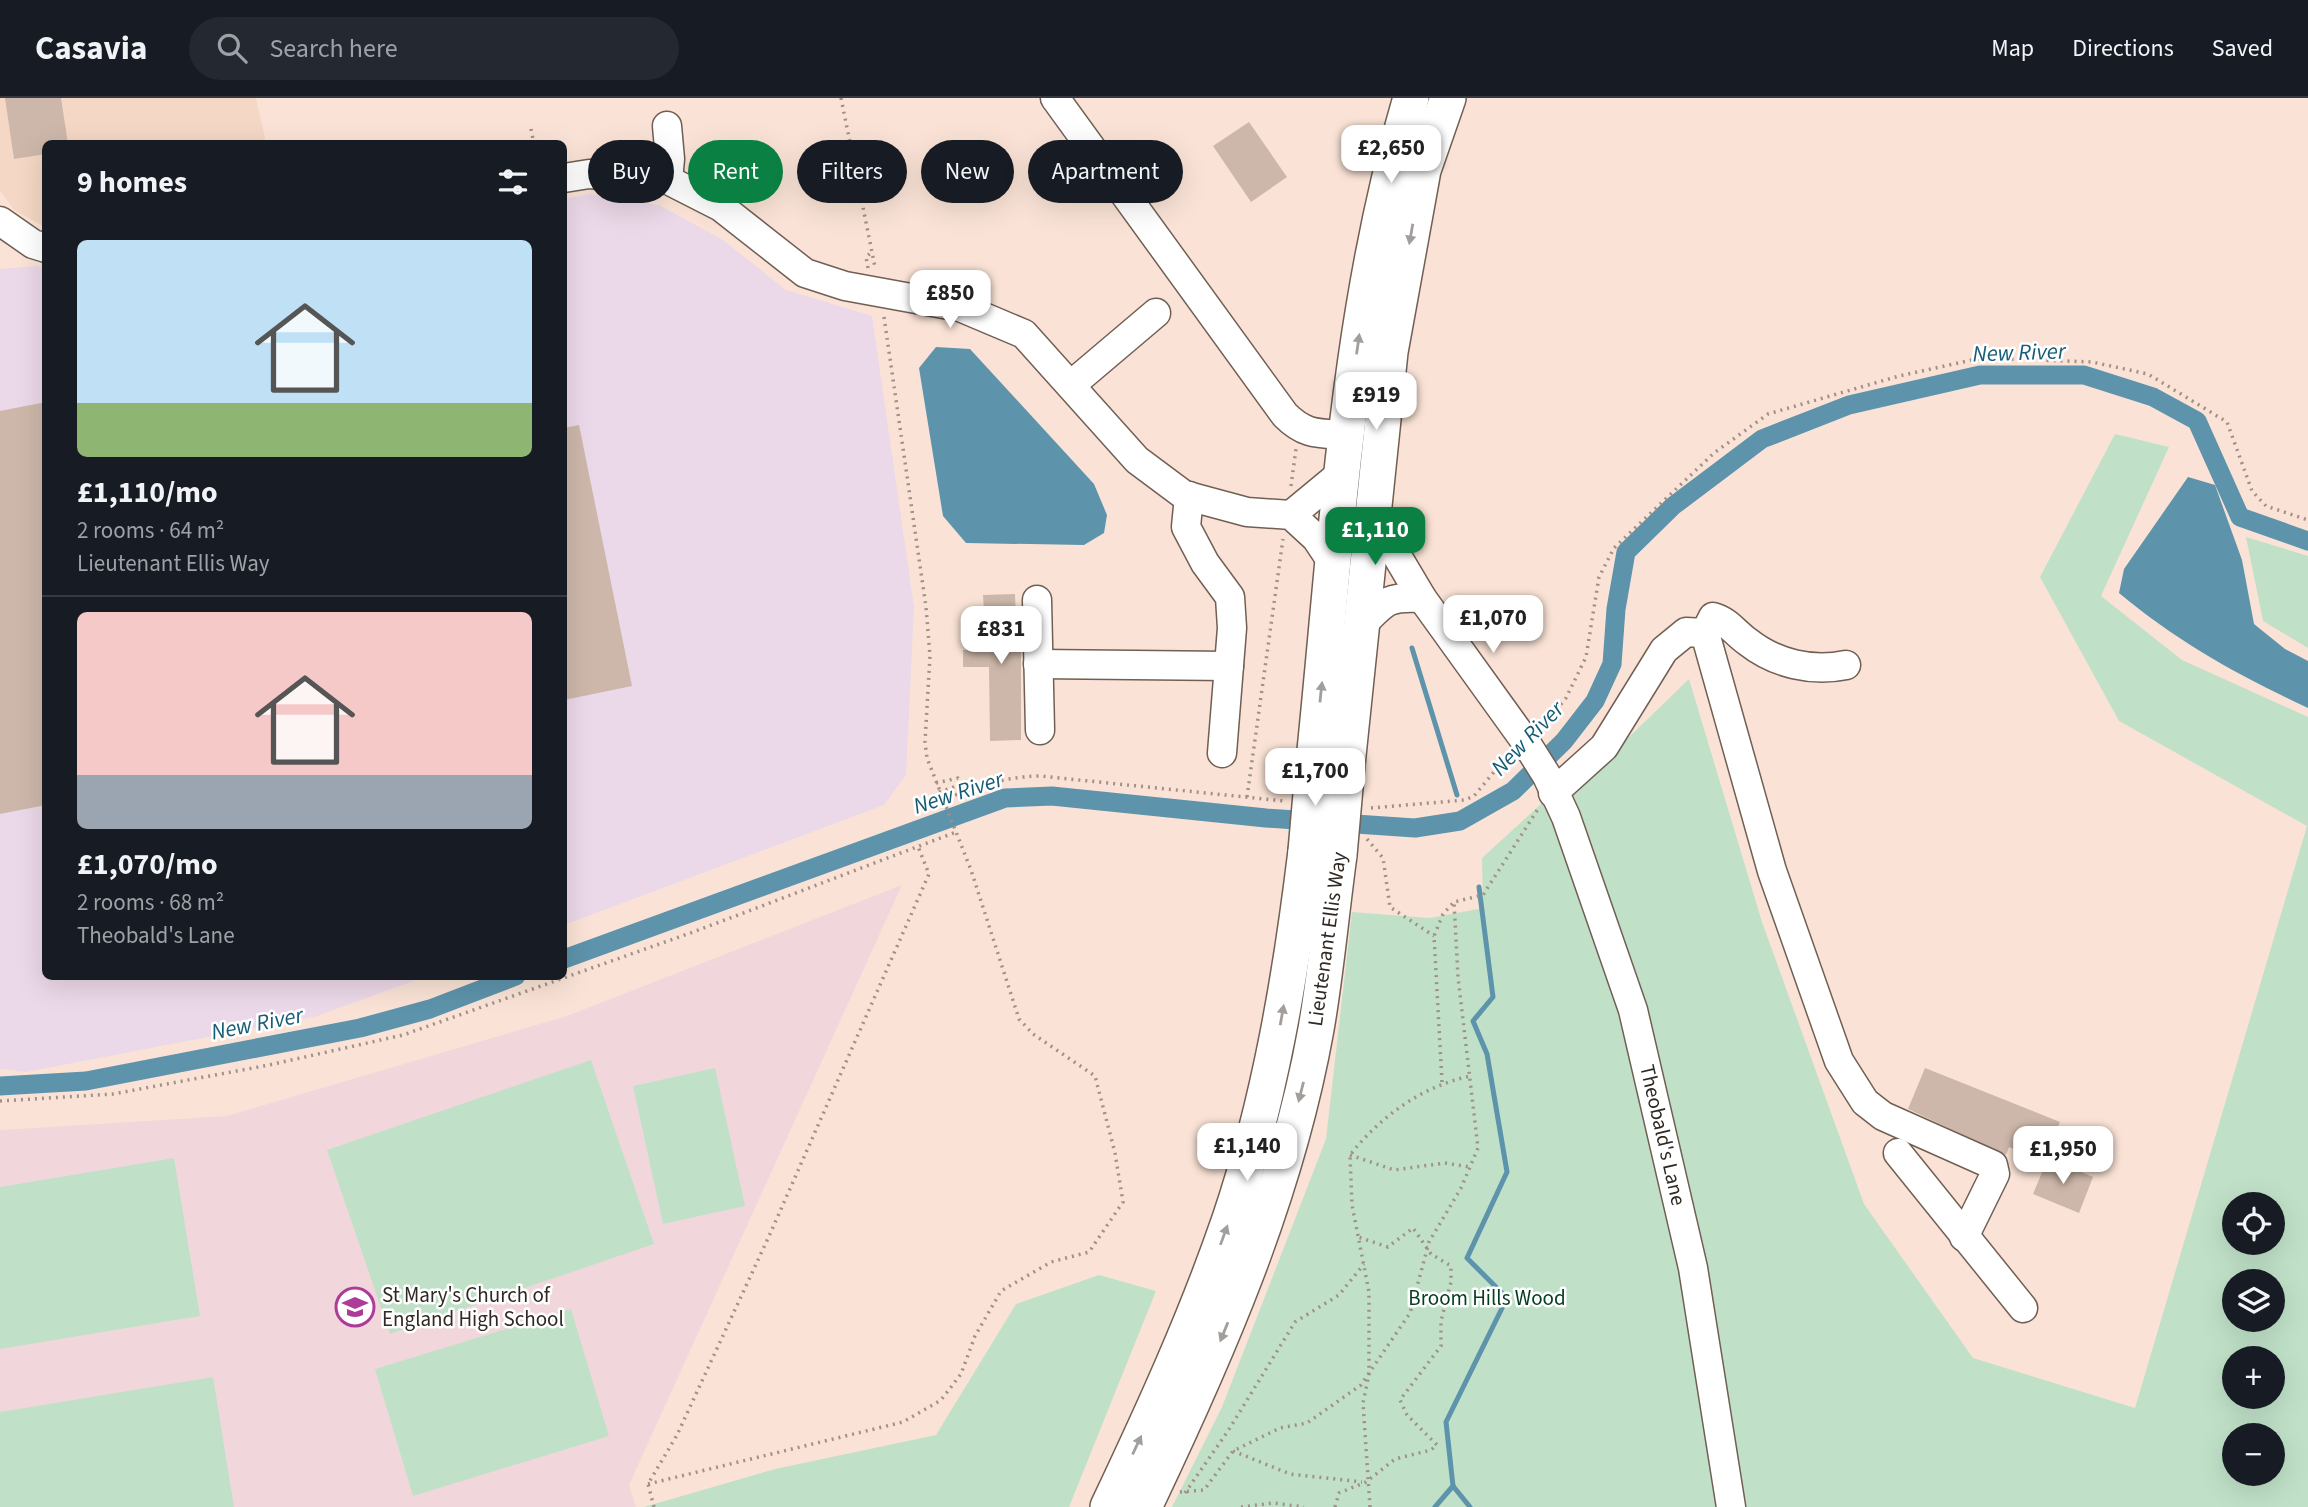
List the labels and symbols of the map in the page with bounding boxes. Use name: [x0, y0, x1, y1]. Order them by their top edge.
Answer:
pin: £2,650: [1334, 126, 1448, 185]
one-way arrow: [1405, 224, 1416, 246]
pin: £850: [909, 271, 991, 330]
one-way arrow: [1353, 333, 1364, 355]
water label: New River: [1972, 334, 2067, 371]
pin: £919: [1335, 372, 1417, 432]
pin: £1,110: [1318, 508, 1432, 567]
pin: £1,070: [1436, 596, 1550, 655]
pin: £831: [960, 606, 1042, 666]
one-way arrow: [1315, 681, 1326, 703]
water label: New River: [1483, 693, 1572, 783]
pin: £1,700: [1258, 748, 1372, 808]
water label: New River: [909, 762, 1009, 823]
street label: Lieutenant Ellis Way: [1300, 850, 1354, 1028]
water label: New River: [208, 998, 307, 1049]
one-way arrow: [1276, 1004, 1287, 1026]
street label: Theobald's Lane: [1632, 1062, 1694, 1208]
one-way arrow: [1295, 1081, 1306, 1103]
pin: £1,140: [1190, 1124, 1304, 1183]
pin: £1,950: [2006, 1126, 2120, 1186]
one-way arrow: [1219, 1224, 1230, 1245]
place label: St Mary's Church of England High School: [382, 1280, 564, 1334]
park label: Broom Hills Wood: [1408, 1283, 1566, 1313]
school or university icon: St Mary's Church of England High School: [334, 1286, 376, 1328]
one-way arrow: [1219, 1321, 1230, 1342]
one-way arrow: [1132, 1435, 1143, 1455]

